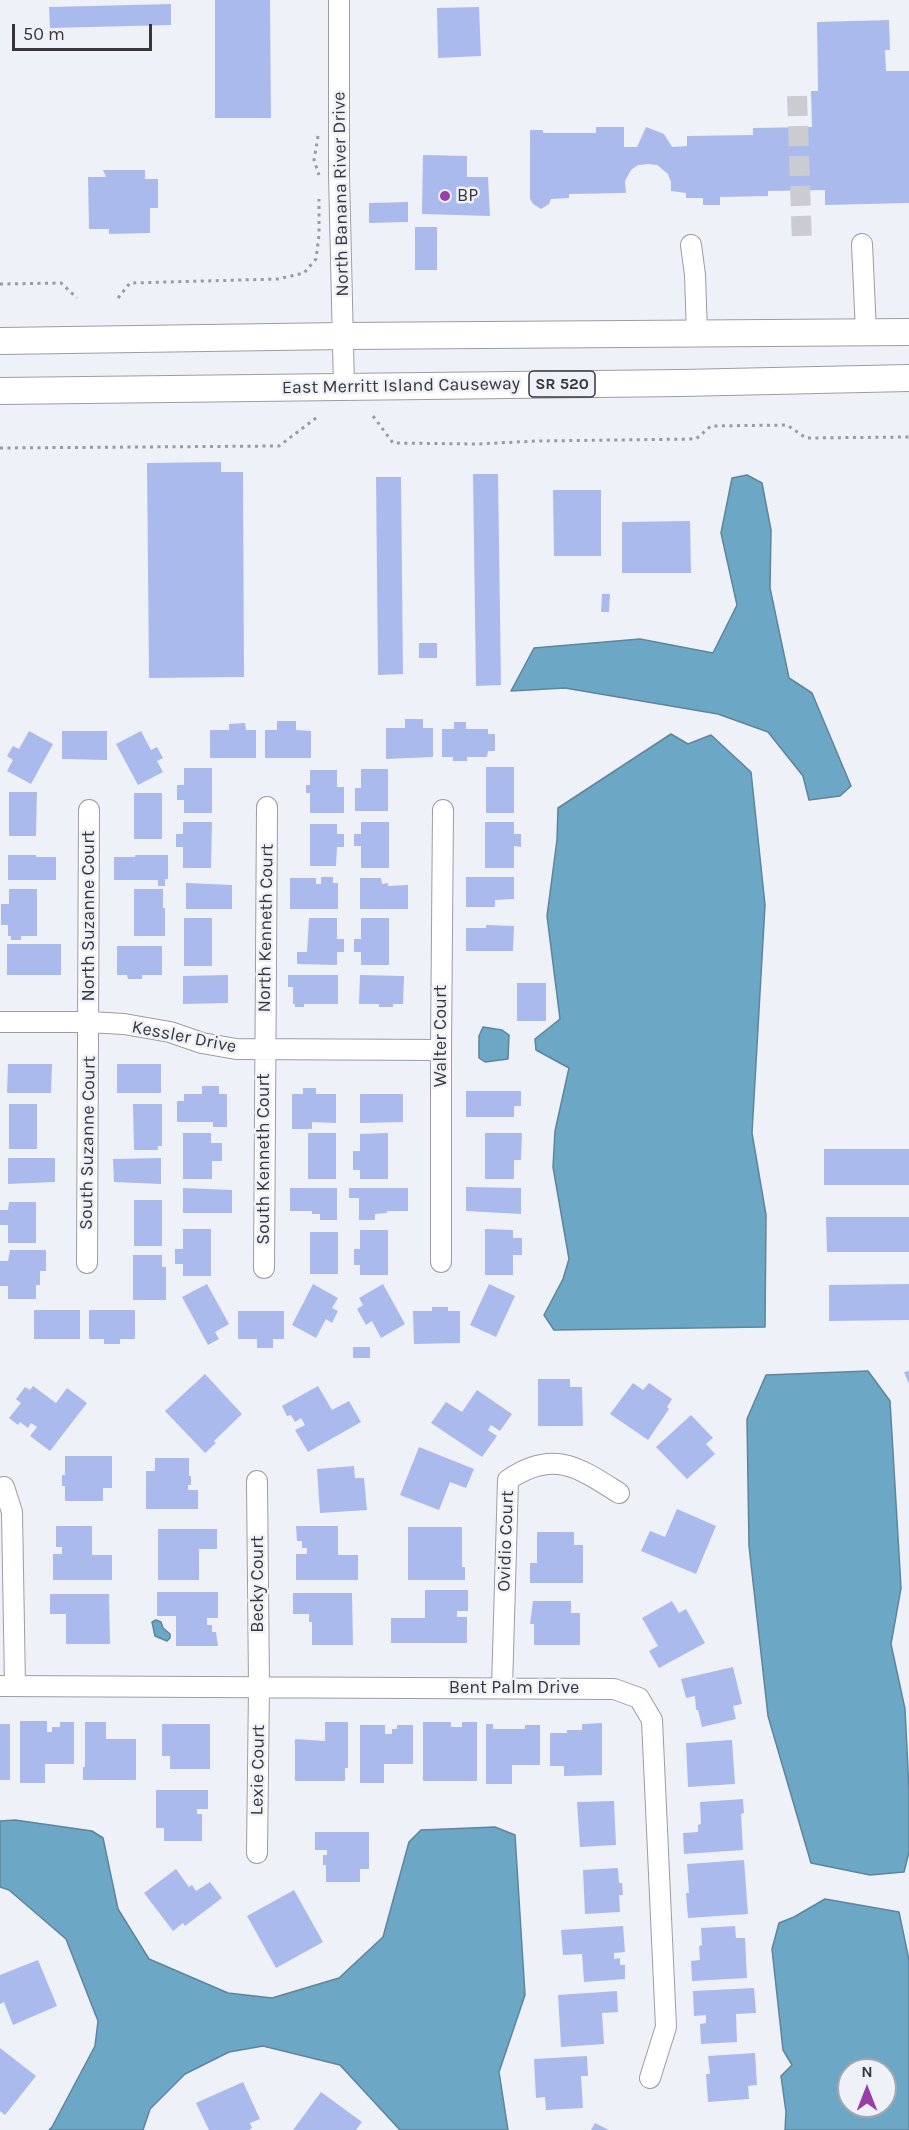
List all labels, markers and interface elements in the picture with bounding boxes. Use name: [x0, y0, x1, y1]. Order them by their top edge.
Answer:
scale bar: [15, 12, 154, 50]
text: 50 m: [23, 23, 65, 45]
street label: North Banana River Drive: [328, 91, 354, 297]
place label: BP: [457, 185, 478, 207]
marker: BP: [438, 189, 452, 203]
road number: SR 520: [529, 371, 595, 397]
street label: East Merritt Island Causeway: [282, 373, 520, 399]
street label: North Suzanne Court: [78, 830, 100, 1002]
street label: North Kenneth Court: [254, 843, 278, 1013]
street label: Walter Court: [430, 985, 452, 1087]
street label: Kessler Drive: [130, 1016, 238, 1058]
street label: South Suzanne Court: [76, 1056, 100, 1230]
street label: South Kenneth Court: [253, 1073, 275, 1245]
street label: Ovidio Court: [493, 1490, 519, 1592]
street label: Becky Court: [247, 1535, 269, 1633]
street label: Bent Palm Drive: [449, 1677, 579, 1699]
street label: Lexie Court: [246, 1724, 270, 1816]
north arrow: [837, 2058, 897, 2118]
text: N: [861, 2062, 873, 2081]

